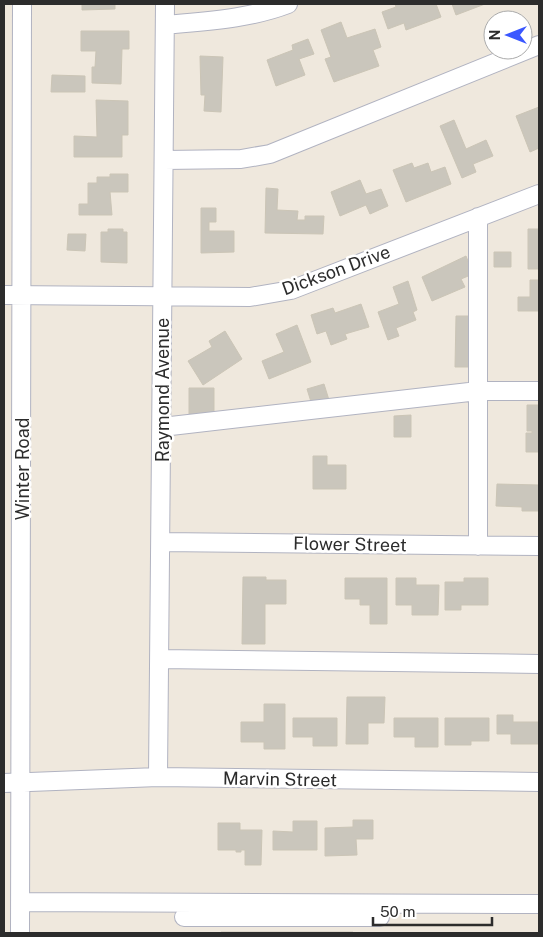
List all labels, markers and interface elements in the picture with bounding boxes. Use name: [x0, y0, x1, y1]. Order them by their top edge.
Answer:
north arrow: [483, 10, 533, 60]
text: N: [487, 30, 503, 40]
street label: Dickson Drive: [279, 241, 393, 299]
street label: Raymond Avenue: [152, 318, 173, 462]
street label: Winter Road: [12, 418, 33, 520]
street label: Flower Street: [293, 533, 407, 555]
street label: Marvin Street: [223, 768, 337, 790]
scale bar: [373, 894, 492, 926]
text: 50 m: [380, 903, 415, 920]

